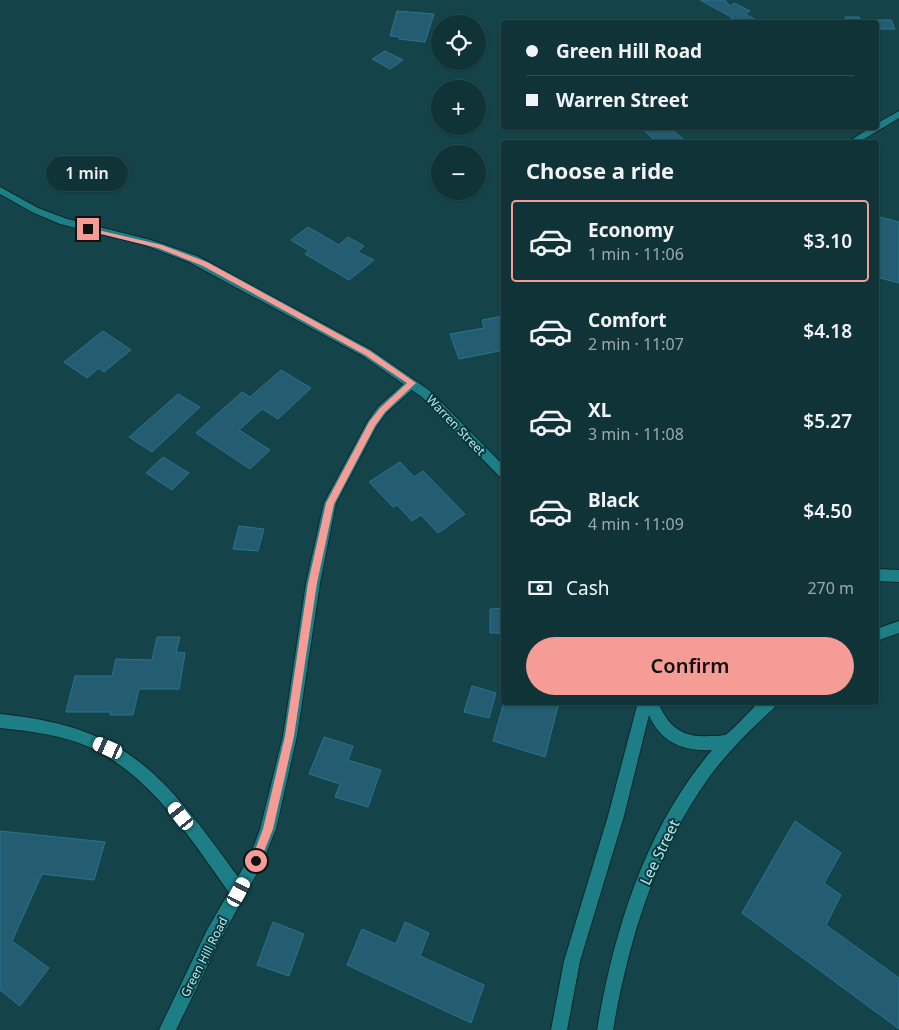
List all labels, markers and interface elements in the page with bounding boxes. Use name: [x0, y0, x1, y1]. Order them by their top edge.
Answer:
map controls: [431, 15, 486, 200]
button: locate: [431, 15, 486, 70]
text: Green Hill Road: [556, 38, 702, 64]
button: +: [431, 80, 486, 135]
text: Warren Street: [556, 87, 688, 113]
button: −: [431, 145, 486, 200]
text: Choose a ride: [526, 155, 674, 185]
callout: 1 min: [47, 156, 129, 192]
text: 1 min: [65, 162, 109, 184]
text: Economy: [588, 217, 674, 243]
route end: [77, 218, 99, 240]
icon: car: [528, 219, 573, 264]
text: $3.10: [803, 228, 852, 254]
text: 1 min · 11:06: [588, 243, 684, 265]
text: Comfort: [588, 307, 667, 333]
icon: car: [528, 309, 573, 354]
text: $4.18: [803, 318, 852, 344]
text: 2 min · 11:07: [588, 333, 684, 355]
street label: Warren Street: [423, 391, 490, 459]
text: XL: [588, 397, 611, 423]
icon: car: [528, 399, 573, 444]
text: $5.27: [803, 408, 852, 434]
text: 3 min · 11:08: [588, 423, 684, 445]
text: Black: [588, 487, 639, 513]
icon: car: [528, 489, 573, 534]
text: $4.50: [803, 498, 852, 524]
text: 4 min · 11:09: [588, 513, 684, 535]
icon: cash: [526, 574, 554, 602]
text: Cash: [566, 575, 610, 601]
text: 270 m: [807, 577, 854, 599]
button: Confirm: [526, 637, 854, 695]
car: [91, 735, 124, 761]
car: [165, 800, 196, 832]
street label: Lee Street: [635, 815, 684, 888]
route start: [245, 850, 267, 872]
car: [225, 875, 252, 909]
street label: Green Hill Road: [177, 914, 231, 1000]

